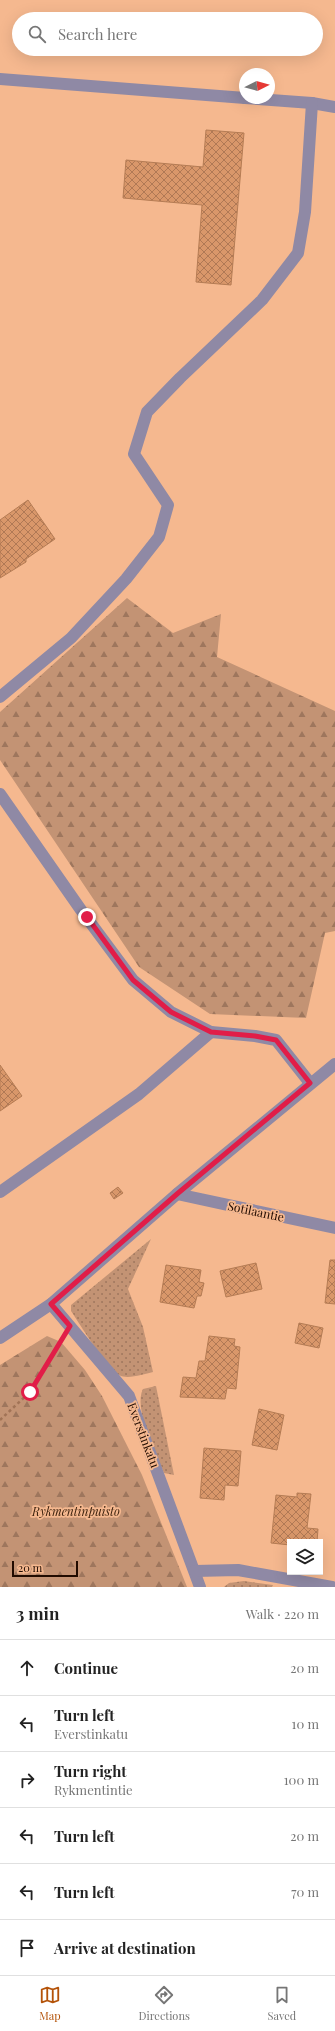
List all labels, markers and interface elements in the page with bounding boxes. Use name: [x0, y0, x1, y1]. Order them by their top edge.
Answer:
search box: [12, 12, 323, 56]
icon: search: [26, 23, 48, 45]
text: Search here: [58, 24, 137, 44]
north arrow: [239, 68, 275, 104]
route end: [78, 908, 96, 926]
street label: Sotilaantie: [226, 1197, 286, 1225]
route start: [21, 1383, 39, 1401]
street label: Everstinkatu: [124, 1400, 164, 1470]
park label: Rykmentinpuisto: [31, 1503, 120, 1519]
map controls: [287, 1539, 323, 1575]
button: layers: [287, 1539, 323, 1575]
scale bar: [12, 1559, 78, 1578]
text: 20 m: [18, 1560, 42, 1575]
text: 3 min: [16, 1602, 59, 1624]
text: Walk · 220 m: [246, 1605, 319, 1622]
icon: ahead: [16, 1657, 38, 1679]
text: Continue: [54, 1658, 118, 1678]
text: 20 m: [290, 1659, 319, 1676]
text: Turn left: [54, 1705, 115, 1725]
icon: left: [16, 1713, 38, 1735]
text: 10 m: [292, 1715, 319, 1732]
text: Everstinkatu: [54, 1725, 128, 1742]
text: Turn right: [54, 1761, 127, 1781]
icon: right: [16, 1769, 38, 1791]
text: 100 m: [284, 1771, 319, 1788]
text: Rykmentintie: [54, 1781, 133, 1798]
icon: left: [16, 1825, 38, 1847]
text: Turn left: [54, 1826, 115, 1846]
text: 20 m: [290, 1827, 319, 1844]
icon: left: [16, 1881, 38, 1903]
text: Turn left: [54, 1882, 115, 1902]
text: 70 m: [291, 1883, 319, 1900]
icon: arrive: [16, 1937, 38, 1959]
text: Arrive at destination: [54, 1938, 196, 1958]
tab: Map: [39, 1984, 61, 2023]
tab: Directions: [138, 1984, 190, 2023]
tab: Saved: [268, 1984, 296, 2023]

